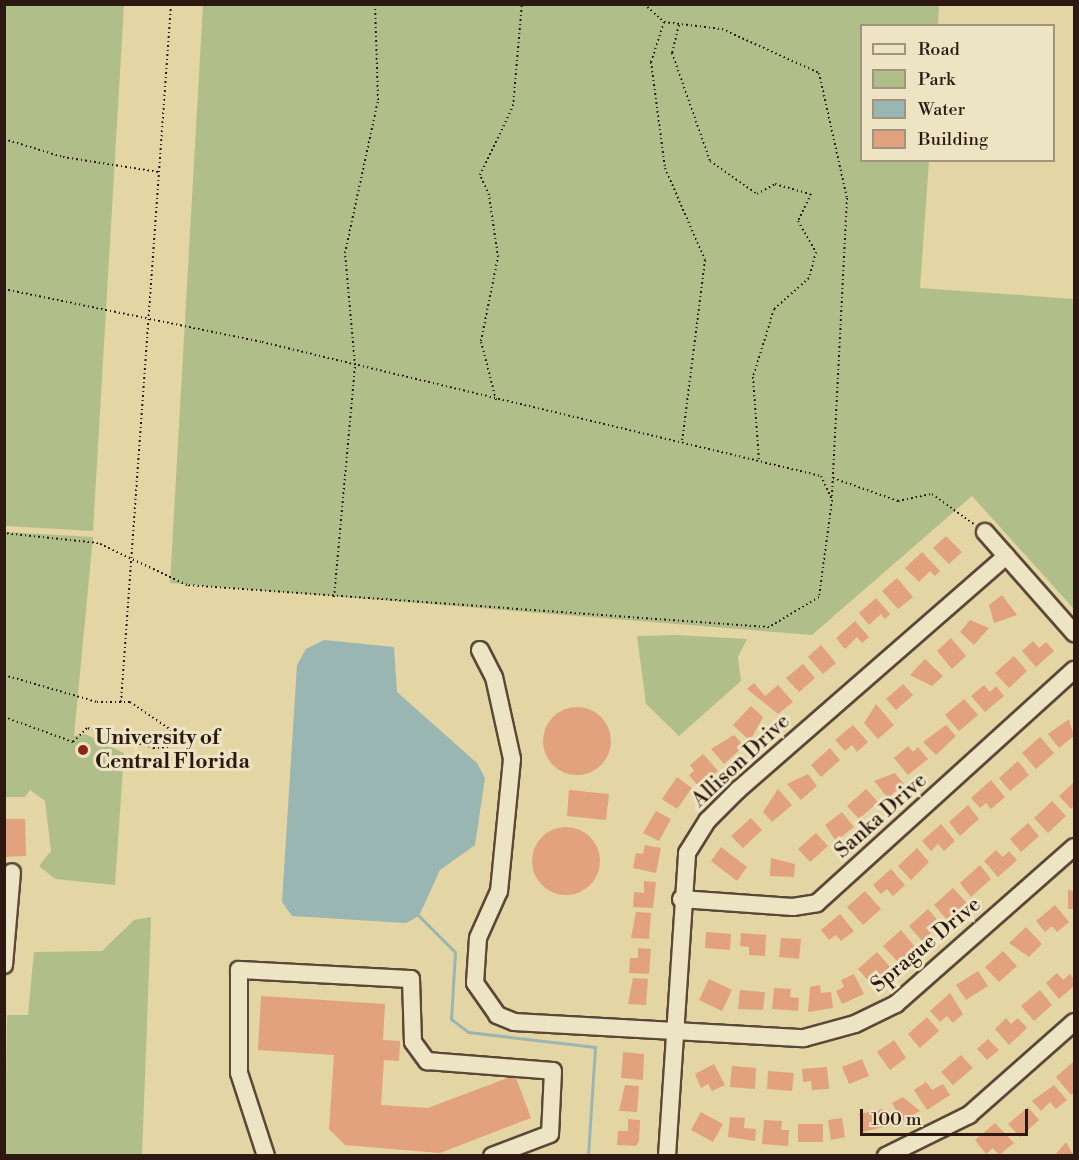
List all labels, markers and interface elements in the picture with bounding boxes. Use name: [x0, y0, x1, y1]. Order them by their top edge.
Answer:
legend: [860, 24, 1055, 162]
text: Road: [918, 38, 960, 61]
text: Park: [918, 68, 955, 91]
text: Water: [918, 98, 965, 121]
text: Building: [918, 128, 988, 151]
street label: Allison Drive: [687, 709, 795, 813]
place label: University of Central Florida: [95, 725, 250, 775]
marker: University of Central Florida: [76, 743, 90, 757]
street label: Sanka Drive: [830, 768, 932, 864]
street label: Sprague Drive: [866, 892, 986, 998]
scale bar: [863, 1097, 1031, 1135]
text: 100 m: [871, 1108, 922, 1131]

